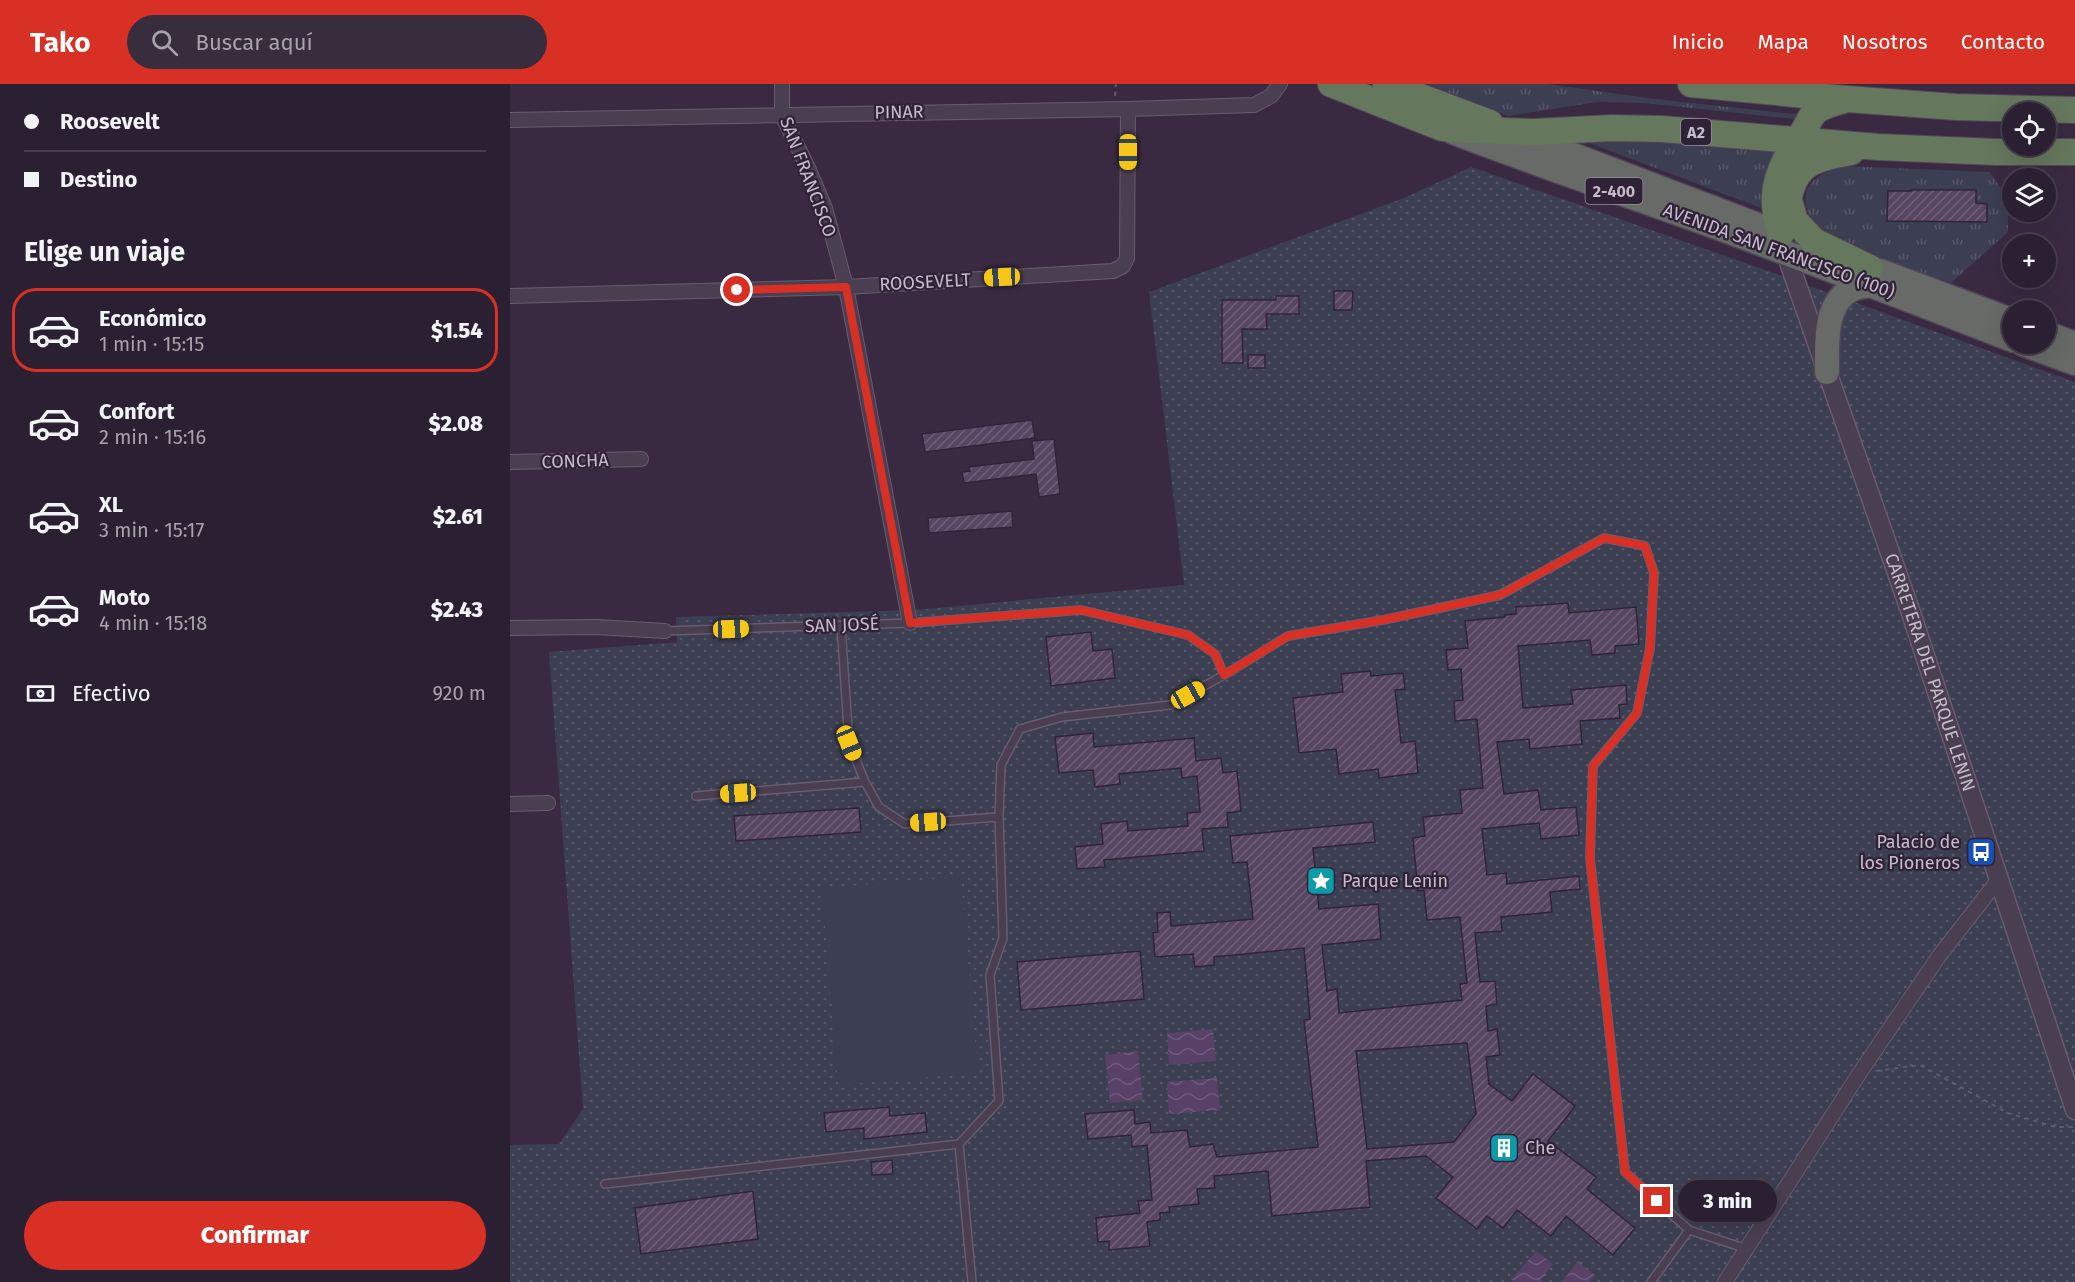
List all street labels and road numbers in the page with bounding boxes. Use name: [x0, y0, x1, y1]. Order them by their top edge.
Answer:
street label: PINAR: [874, 101, 924, 123]
street label: SAN FRANCISCO: [775, 114, 841, 240]
road number: A2: [1681, 119, 1711, 145]
road number: 2-400: [1586, 178, 1642, 204]
street label: AVENIDA SAN FRANCISCO (100): [1660, 199, 1898, 303]
street label: ROOSEVELT: [879, 269, 972, 295]
street label: CONCHA: [541, 449, 610, 473]
street label: CARRETERA DEL PARQUE LENIN: [1880, 550, 1980, 794]
street label: SAN JOSÉ: [804, 612, 880, 637]

